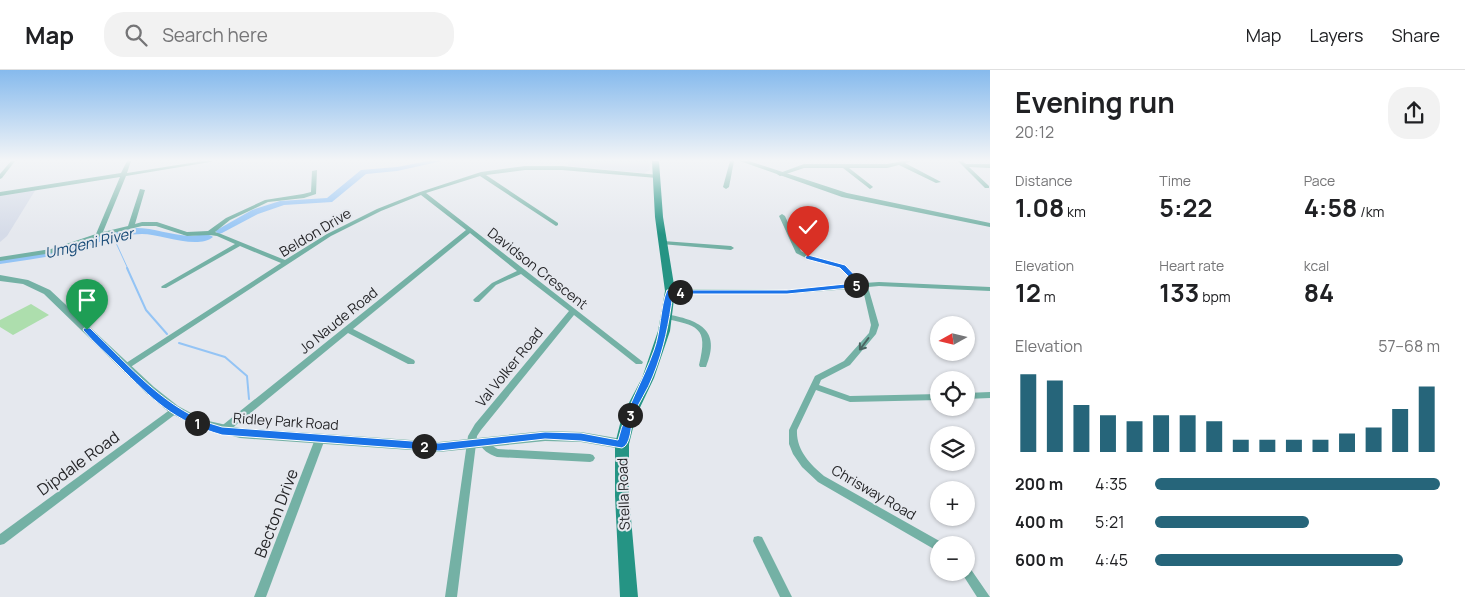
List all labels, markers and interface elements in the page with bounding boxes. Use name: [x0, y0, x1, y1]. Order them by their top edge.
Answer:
search box: [104, 12, 454, 57]
text: Map: [25, 18, 74, 51]
icon: search: [122, 21, 150, 49]
text: Search here: [162, 22, 268, 48]
text: Map: [1246, 23, 1281, 47]
text: Layers: [1309, 23, 1363, 47]
text: Share: [1391, 23, 1440, 47]
text: Evening run: [1015, 83, 1175, 121]
button: share: [1388, 87, 1440, 139]
text: 20:12: [1015, 121, 1054, 143]
text: Distance: [1015, 171, 1072, 190]
text: Time: [1159, 171, 1191, 190]
text: Pace: [1304, 171, 1335, 190]
text: 1.08: [1015, 190, 1064, 225]
text: 5:22: [1159, 190, 1212, 225]
text: 4:58: [1304, 190, 1357, 225]
text: km: [1064, 202, 1086, 221]
text: /km: [1357, 202, 1384, 221]
street label: Beldon Drive: [276, 203, 354, 261]
pin: [787, 206, 829, 257]
icon: check: [794, 213, 822, 241]
water label: Umgeni River: [43, 222, 138, 263]
street label: Davidson Crescent: [484, 223, 592, 313]
text: Elevation: [1015, 256, 1074, 275]
text: Heart rate: [1159, 256, 1224, 275]
text: kcal: [1304, 256, 1329, 275]
pin: 5: [844, 272, 868, 298]
text: 12: [1015, 275, 1041, 310]
text: 133: [1159, 275, 1199, 310]
text: 84: [1304, 275, 1334, 310]
text: 5: [852, 276, 861, 295]
pin: [66, 279, 108, 330]
pin: 4: [668, 280, 692, 304]
street label: Jo Naude Road: [295, 282, 381, 358]
text: 4: [676, 283, 685, 302]
icon: arrive: [73, 286, 101, 314]
text: m: [1041, 287, 1056, 306]
text: bpm: [1199, 287, 1231, 306]
north arrow: [930, 316, 975, 361]
map controls: [930, 316, 975, 581]
street label: Val Volker Road: [471, 323, 547, 411]
text: Elevation: [1015, 335, 1083, 357]
text: 57–68 m: [1378, 335, 1440, 357]
one-way arrow: [859, 337, 869, 351]
button: locate: [930, 371, 975, 416]
pin: 3: [618, 402, 642, 428]
text: 3: [626, 406, 635, 425]
street label: Ridley Park Road: [233, 408, 339, 434]
pin: 1: [184, 410, 210, 436]
text: 1: [194, 414, 201, 433]
street label: Dipdale Road: [32, 426, 124, 500]
button: layers: [930, 426, 975, 471]
pin: 2: [412, 434, 436, 458]
text: 2: [420, 437, 429, 456]
street label: Stella Road: [612, 457, 634, 531]
street label: Chrisway Road: [828, 460, 920, 524]
street label: Becton Drive: [249, 465, 303, 561]
text: 200 m: [1015, 473, 1063, 495]
text: 4:35: [1095, 473, 1127, 495]
button: +: [930, 481, 975, 526]
text: 400 m: [1015, 511, 1063, 533]
text: 5:21: [1095, 511, 1124, 533]
button: −: [930, 536, 975, 581]
text: 600 m: [1015, 549, 1064, 571]
text: 4:45: [1095, 549, 1128, 571]

